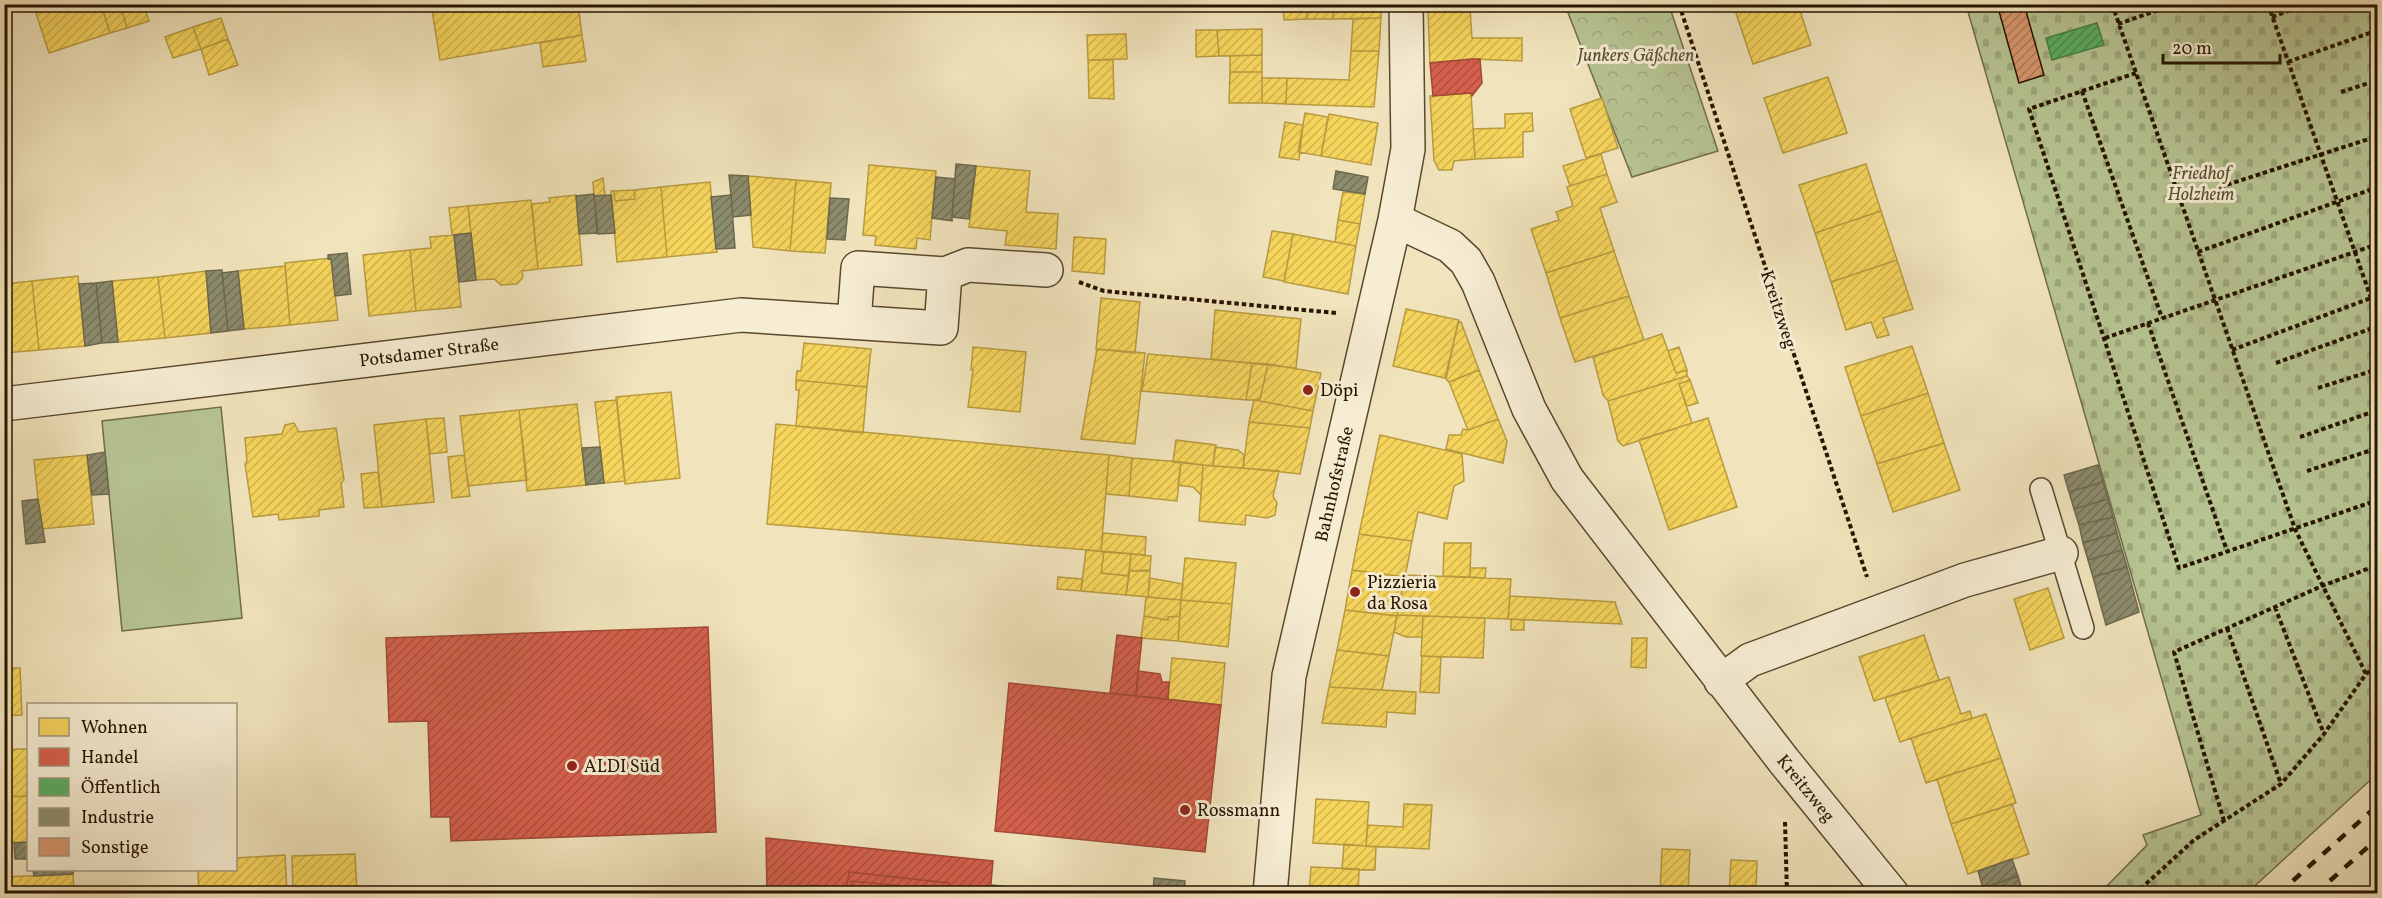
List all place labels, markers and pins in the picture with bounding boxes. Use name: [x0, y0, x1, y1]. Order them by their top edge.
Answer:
place label: Döpi: [1320, 379, 1358, 404]
marker: Döpi: [1301, 383, 1315, 397]
place label: Pizzieria da Rosa: [1367, 571, 1437, 617]
marker: Pizzieria da Rosa: [1348, 585, 1362, 599]
place label: ALDI Süd: [584, 755, 660, 780]
marker: ALDI Süd: [565, 759, 579, 773]
place label: Rossmann: [1197, 799, 1281, 824]
marker: Rossmann: [1178, 803, 1192, 817]

